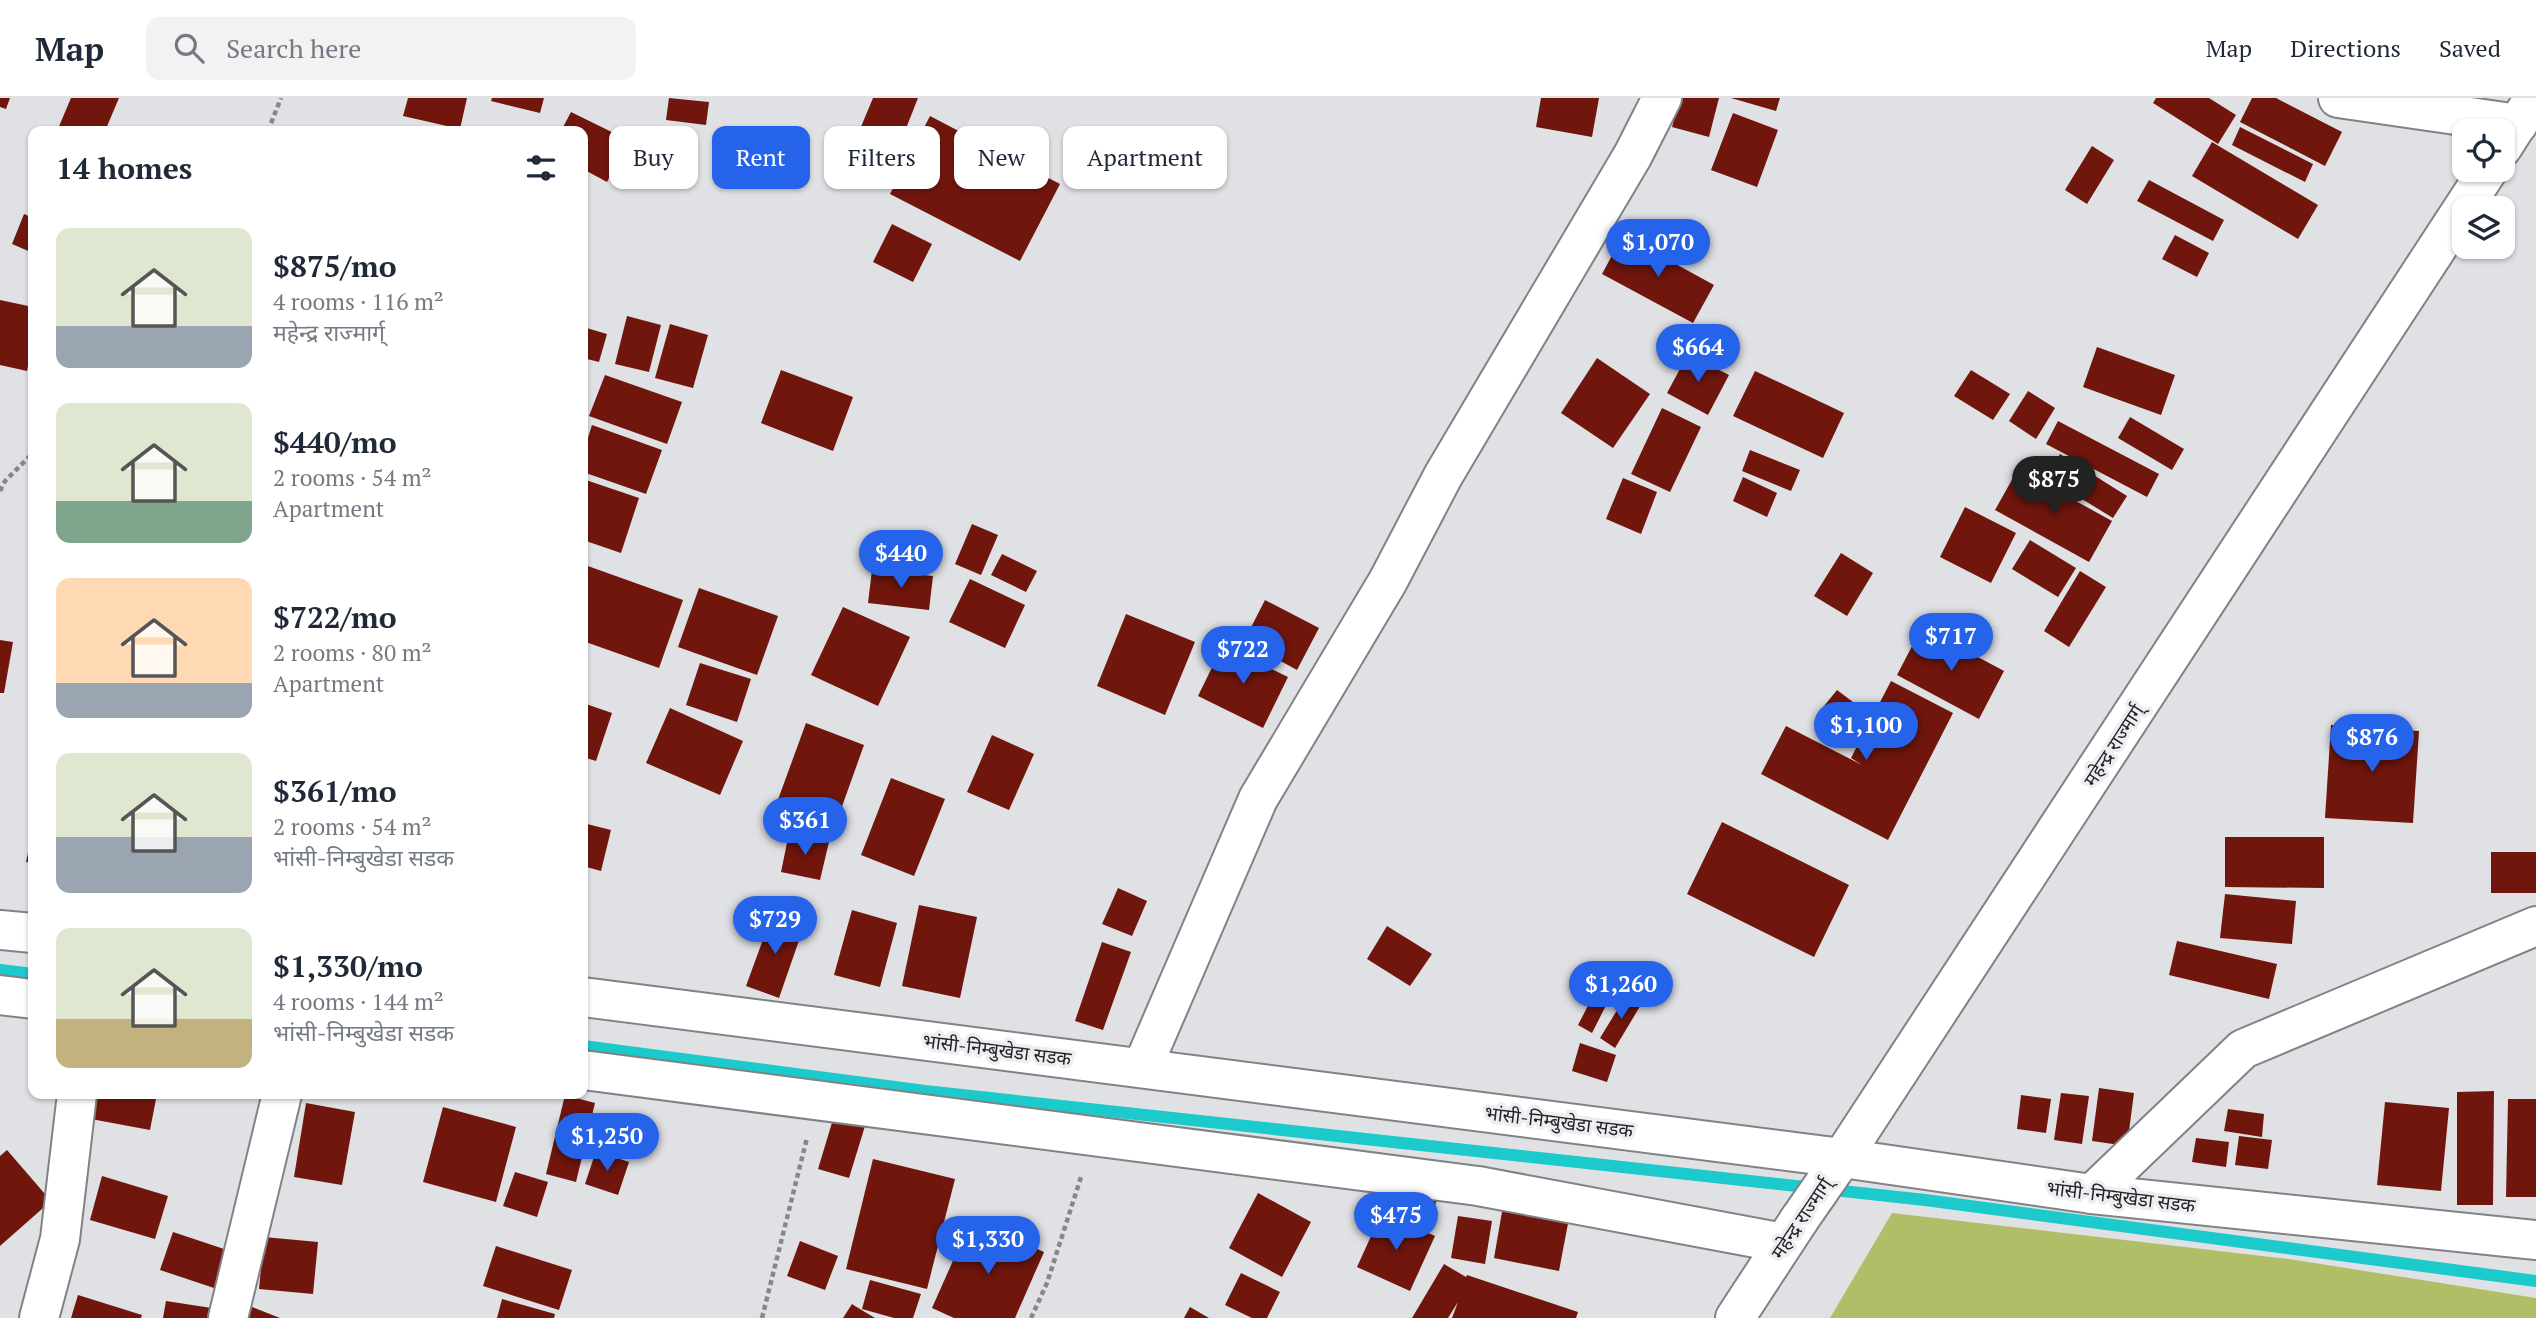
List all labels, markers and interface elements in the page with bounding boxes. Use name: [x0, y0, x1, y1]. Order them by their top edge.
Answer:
search box: [146, 17, 636, 80]
text: Map: [35, 27, 104, 70]
icon: search: [170, 29, 208, 67]
text: Search here: [226, 31, 361, 65]
text: Map: [2206, 32, 2252, 64]
text: Directions: [2290, 32, 2401, 64]
text: Saved: [2439, 32, 2501, 64]
map controls: [2452, 119, 2515, 259]
button: locate: [2452, 119, 2515, 182]
chip: Buy: [609, 126, 698, 189]
chip: Rent: [712, 126, 810, 189]
chip: Filters: [824, 126, 940, 189]
chip: New: [954, 126, 1049, 189]
chip: Apartment: [1063, 126, 1227, 189]
text: 14 homes: [56, 148, 192, 188]
icon: filters: [522, 149, 560, 187]
button: layers: [2452, 196, 2515, 259]
pin: $1,070: [1601, 220, 1715, 279]
text: $1,070: [1622, 226, 1694, 257]
text: $875/mo: [273, 246, 397, 286]
icon: home: [112, 256, 196, 340]
text: 4 rooms · 116 m²: [273, 286, 444, 317]
text: महेन्द्र राज्मार्ग्: [273, 317, 385, 348]
pin: $664: [1657, 324, 1739, 384]
text: $664: [1672, 331, 1724, 362]
text: $440/mo: [273, 422, 397, 462]
icon: home: [112, 431, 196, 515]
pin: $875: [2013, 456, 2095, 516]
text: 2 rooms · 54 m²: [273, 462, 432, 493]
text: $875: [2028, 463, 2080, 494]
text: Apartment: [273, 493, 384, 524]
pin: $440: [860, 531, 942, 590]
text: $440: [875, 537, 927, 568]
text: $722/mo: [273, 597, 397, 637]
icon: home: [112, 606, 196, 690]
pin: $717: [1910, 614, 1992, 673]
text: $717: [1925, 620, 1977, 651]
pin: $722: [1202, 626, 1284, 686]
text: $722: [1217, 633, 1269, 664]
text: 2 rooms · 80 m²: [273, 637, 432, 668]
text: Apartment: [273, 668, 384, 699]
street label: महेन्द्र राज्मार्ग्: [2077, 697, 2150, 791]
pin: $1,100: [1809, 702, 1923, 762]
text: $1,100: [1830, 709, 1902, 740]
pin: $876: [2331, 714, 2413, 774]
text: $876: [2346, 721, 2398, 752]
text: $361/mo: [273, 771, 397, 811]
icon: home: [112, 781, 196, 865]
pin: $361: [764, 798, 846, 857]
text: $361: [779, 804, 831, 835]
text: 2 rooms · 54 m²: [273, 811, 432, 842]
text: भांसी-निम्बुखेडा सडक: [273, 842, 454, 873]
pin: $729: [734, 896, 816, 956]
text: $729: [749, 903, 801, 934]
text: $1,330/mo: [273, 946, 423, 986]
icon: home: [112, 956, 196, 1040]
pin: $1,260: [1564, 962, 1678, 1021]
text: $1,260: [1585, 968, 1657, 999]
text: 4 rooms · 144 m²: [273, 986, 444, 1017]
text: भांसी-निम्बुखेडा सडक: [273, 1017, 454, 1048]
street label: भांसी-निम्बुखेडा सडक: [921, 1027, 1073, 1072]
street label: भांसी-निम्बुखेडा सडक: [1483, 1099, 1635, 1144]
pin: $1,250: [550, 1114, 664, 1173]
text: $1,250: [571, 1120, 643, 1151]
street label: महेन्द्र राज्मार्ग्: [1765, 1170, 1839, 1263]
street label: भांसी-निम्बुखेडा सडक: [2045, 1174, 2197, 1219]
pin: $475: [1355, 1192, 1437, 1252]
text: $475: [1370, 1199, 1422, 1230]
pin: $1,330: [931, 1216, 1045, 1276]
text: $1,330: [952, 1223, 1024, 1254]

